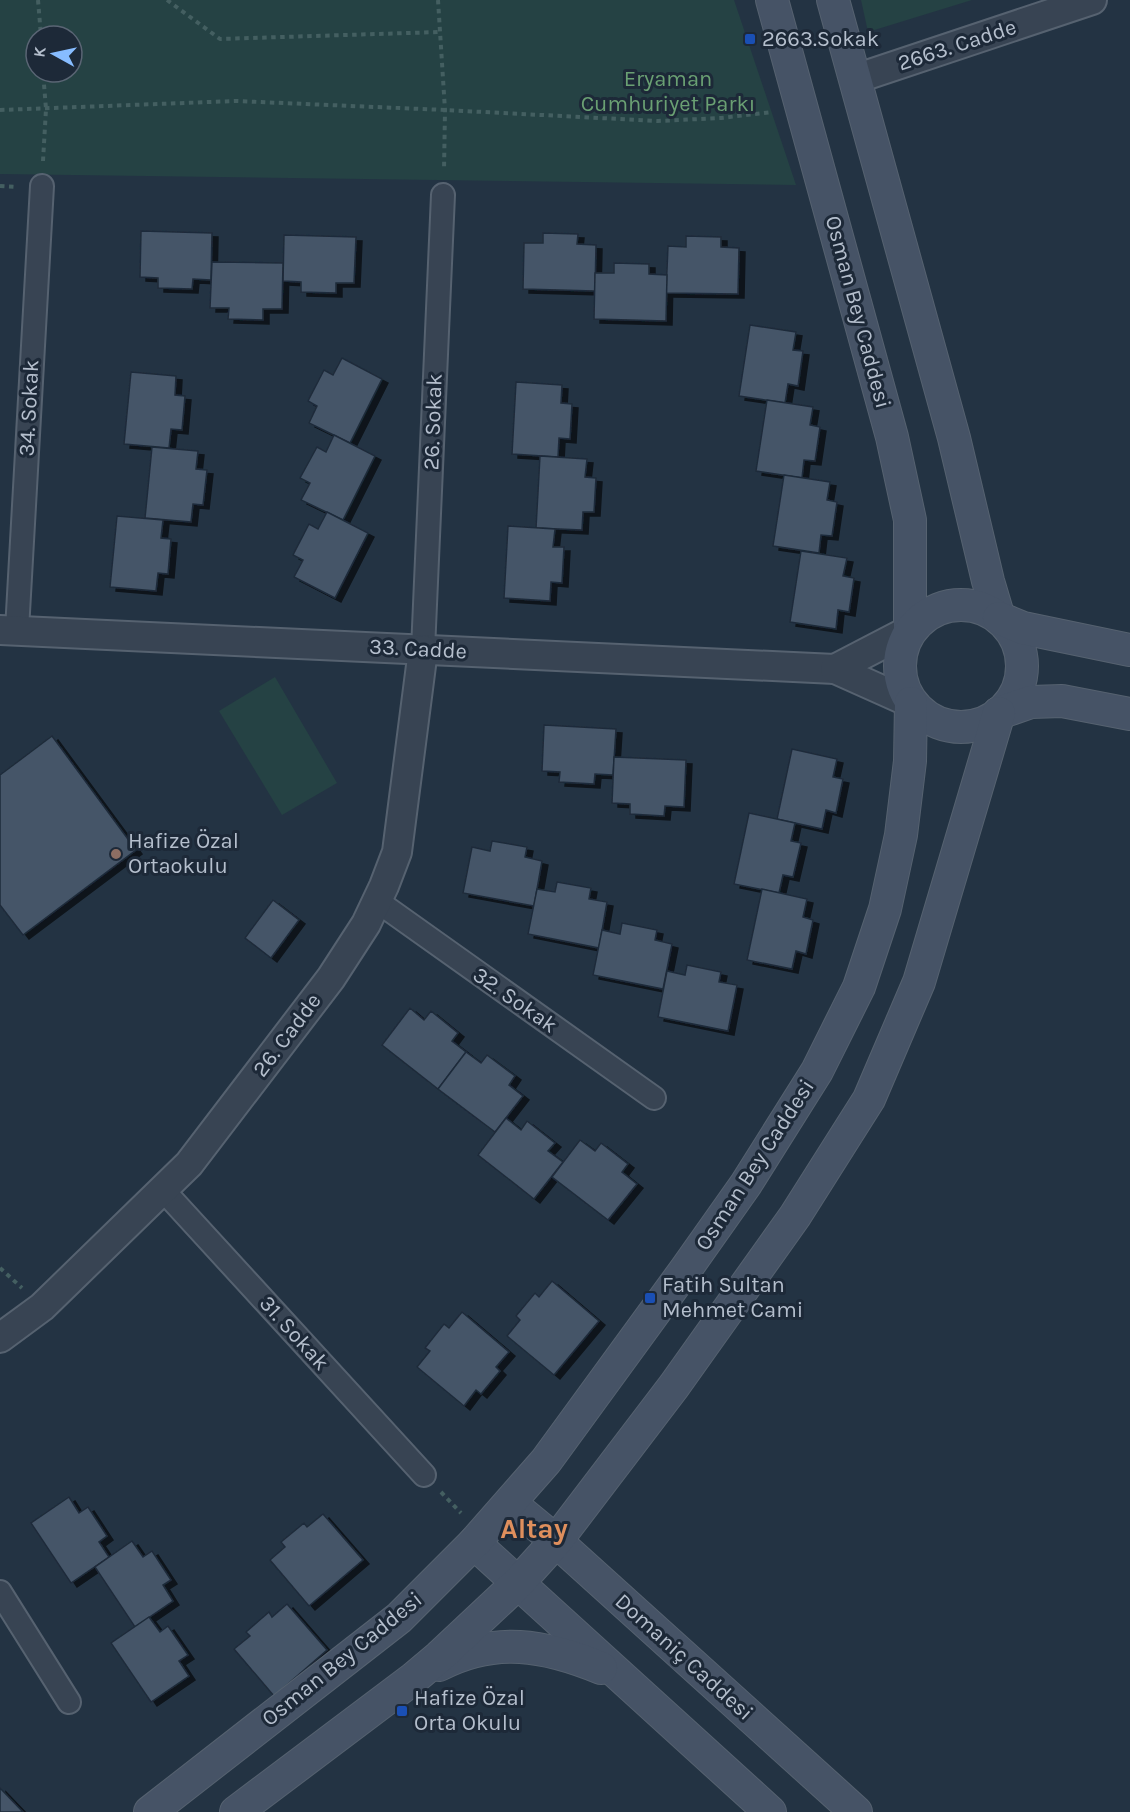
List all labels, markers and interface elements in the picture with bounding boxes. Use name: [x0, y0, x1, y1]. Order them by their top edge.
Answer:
street label: 2663. Cadde: [894, 14, 1020, 76]
north arrow: [24, 24, 84, 84]
place label: 2663.Sokak: [762, 26, 879, 52]
marker: 2663.Sokak: [743, 32, 757, 46]
text: K: [30, 45, 50, 58]
park label: Eryaman Cumhuriyet Parkı: [581, 66, 755, 117]
street label: Osman Bey Caddesi: [820, 213, 896, 411]
street label: 34. Sokak: [13, 359, 45, 457]
street label: 26. Sokak: [418, 373, 448, 471]
street label: 33. Cadde: [368, 633, 468, 665]
place label: Hafize Özal Ortaokulu: [128, 828, 239, 879]
marker: Hafize Özal Ortaokulu: [109, 847, 123, 861]
street label: 32. Sokak: [468, 961, 562, 1039]
street label: 26. Cadde: [247, 988, 327, 1082]
street label: Osman Bey Caddesi: [690, 1075, 820, 1255]
place label: Fatih Sultan Mehmet Cami: [662, 1272, 803, 1323]
street label: 31. Sokak: [254, 1290, 334, 1376]
marker: Fatih Sultan Mehmet Cami: [643, 1291, 657, 1305]
district label: Altay: [500, 1512, 568, 1545]
street label: Osman Bey Caddesi: [257, 1586, 427, 1732]
street label: Domaniç Caddesi: [610, 1588, 758, 1726]
place label: Hafize Özal Orta Okulu: [414, 1685, 525, 1736]
marker: Hafize Özal Orta Okulu: [395, 1704, 409, 1718]

